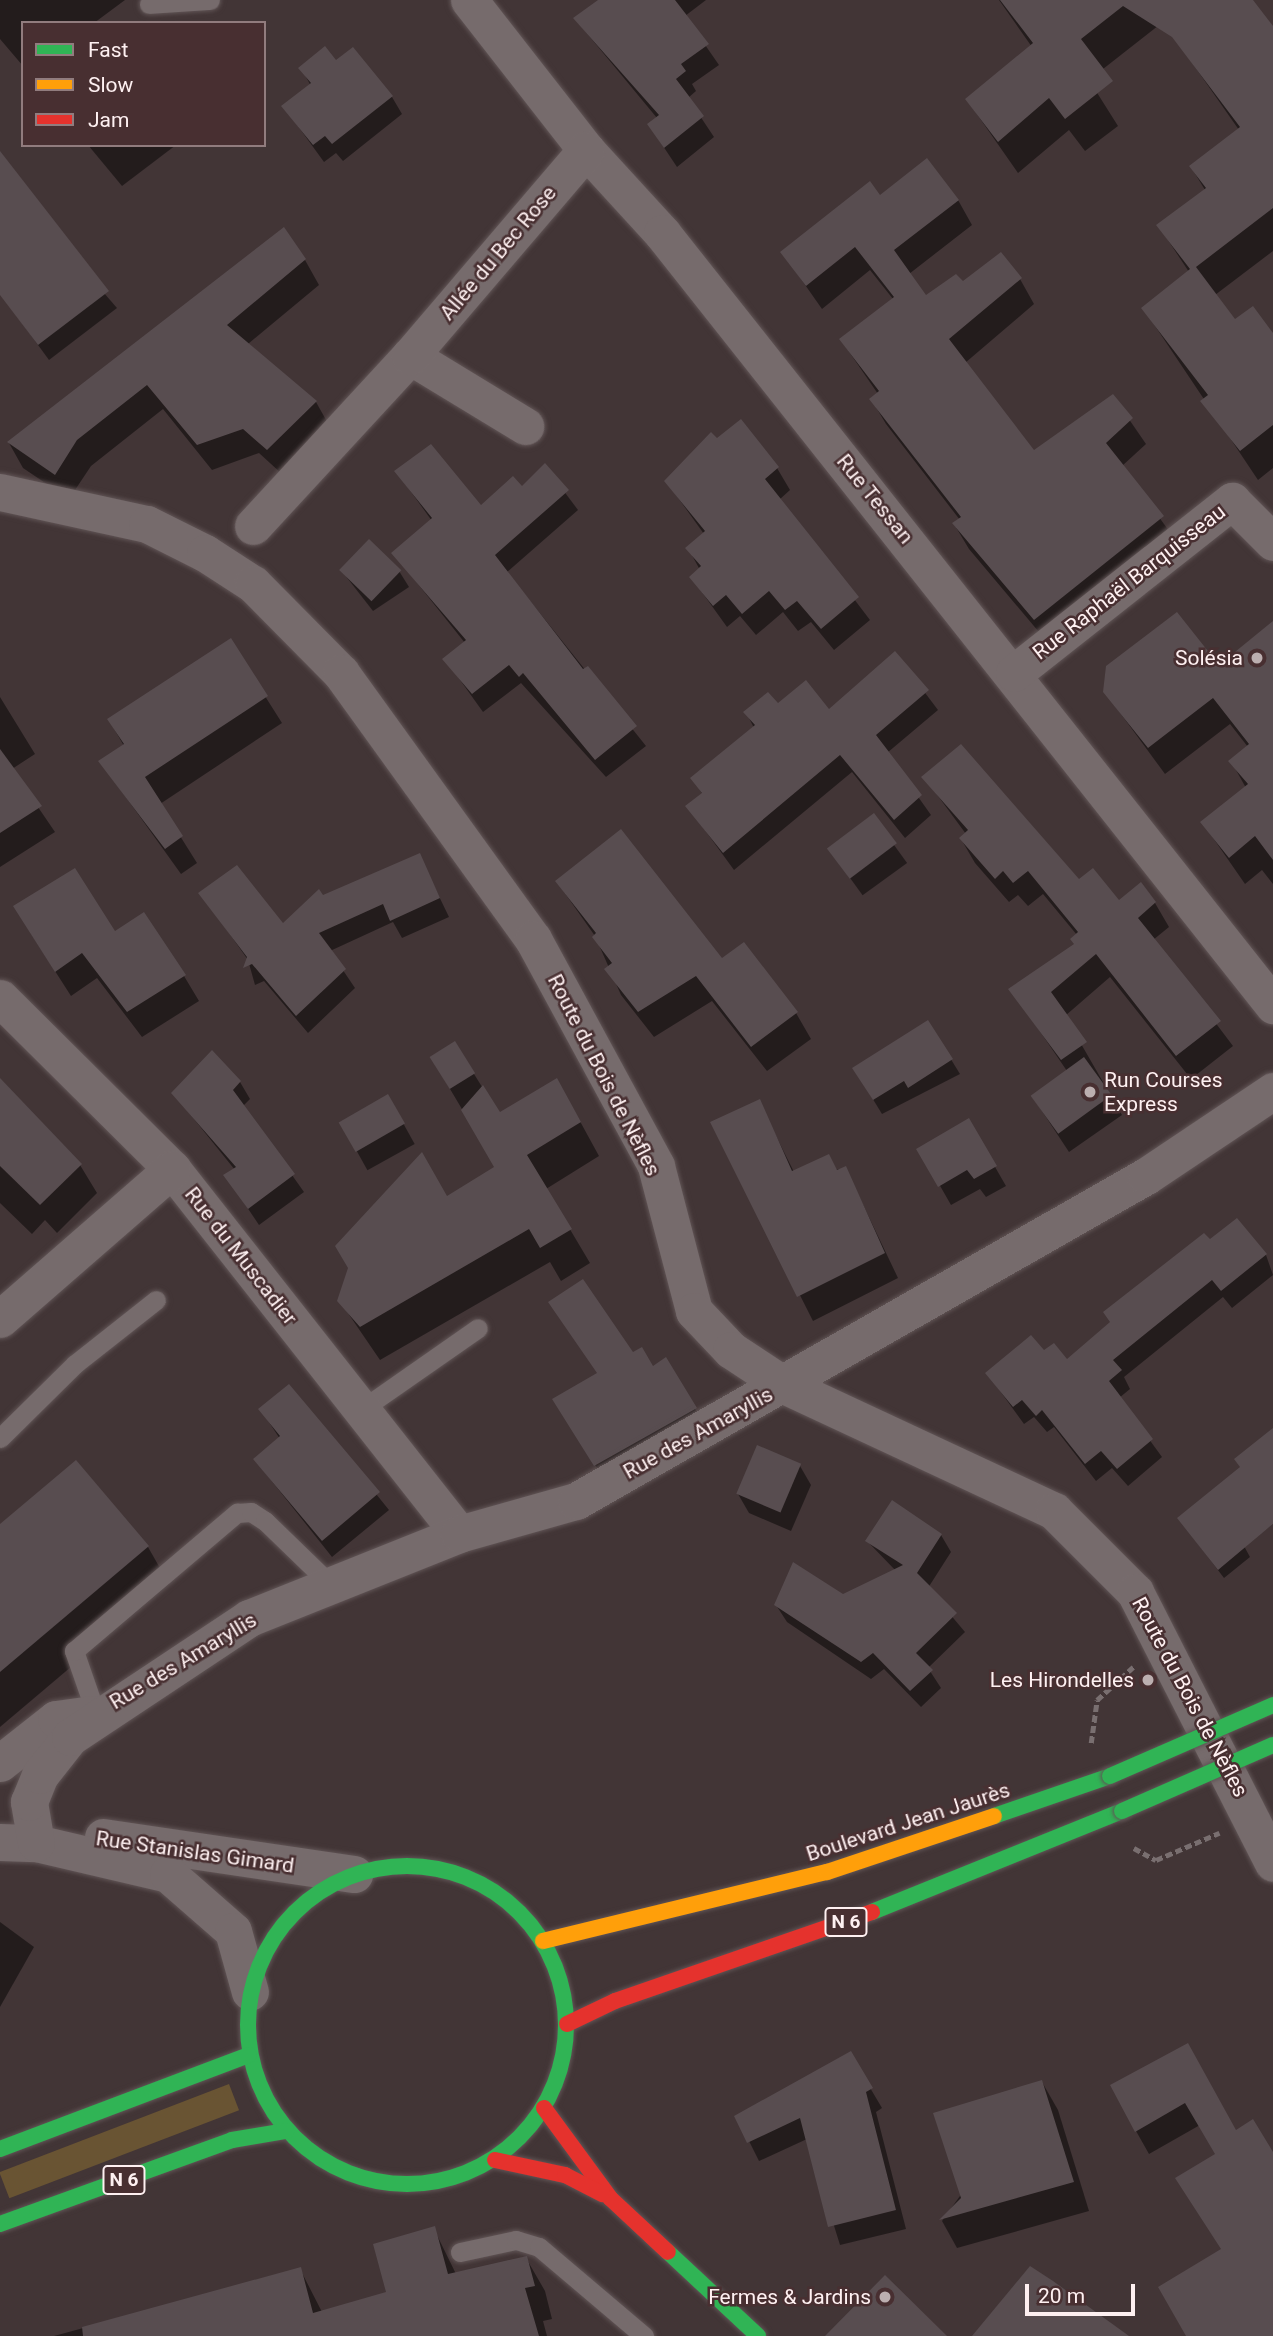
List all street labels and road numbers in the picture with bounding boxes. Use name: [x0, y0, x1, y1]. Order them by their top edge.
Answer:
street label: Allée du Bec Rose: [435, 181, 561, 325]
street label: Rue Tessan: [831, 449, 919, 549]
street label: Rue Raphaël Barquisseau: [1028, 499, 1230, 665]
street label: Route du Bois de Nèfles: [542, 970, 666, 1180]
street label: Rue du Muscadier: [179, 1182, 303, 1330]
street label: Rue des Amaryllis: [619, 1382, 777, 1484]
street label: Route du Bois de Nèfles: [1127, 1593, 1253, 1801]
street label: Rue des Amaryllis: [105, 1607, 261, 1715]
street label: Boulevard Jean Jaurès: [803, 1777, 1013, 1867]
street label: Rue Stanislas Gimard: [94, 1826, 296, 1878]
road number: N 6: [823, 1906, 869, 1938]
road number: N 6: [101, 2164, 147, 2196]

